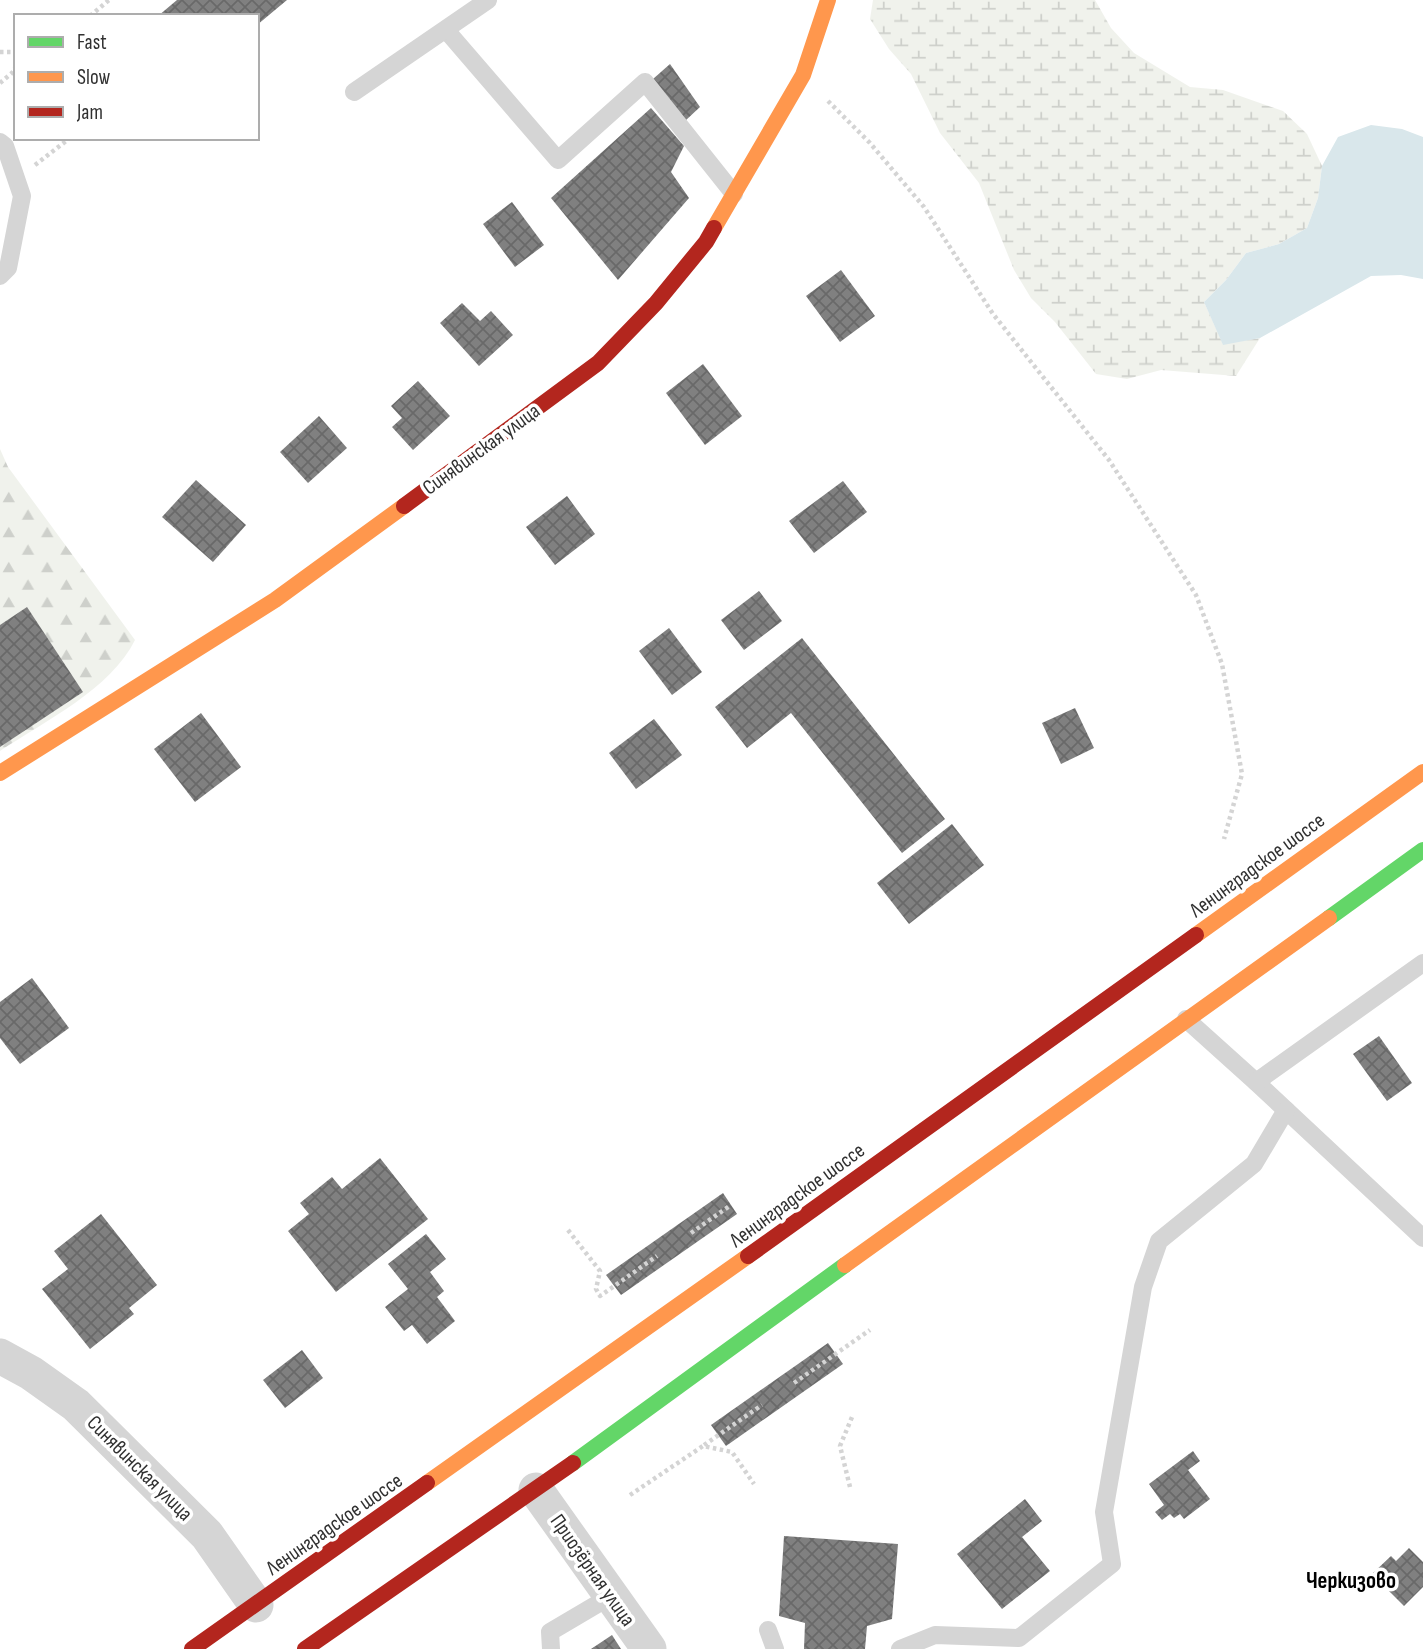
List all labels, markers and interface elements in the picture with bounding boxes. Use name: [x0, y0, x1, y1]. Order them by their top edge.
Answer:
legend: [14, 14, 259, 140]
text: Fast: [77, 30, 107, 55]
text: Slow: [77, 65, 111, 90]
text: Jam: [76, 100, 103, 125]
street label: Синявинская улица: [418, 398, 545, 500]
street label: Ленинградское шоссе: [1184, 808, 1330, 923]
street label: Ленинградское шоссе: [724, 1138, 870, 1253]
street label: Синявинская улица: [82, 1410, 198, 1526]
street label: Ленинградское шоссе: [260, 1468, 407, 1581]
street label: Приозёрная улица: [545, 1510, 640, 1631]
district label: Черкизово: [1306, 1567, 1396, 1595]

